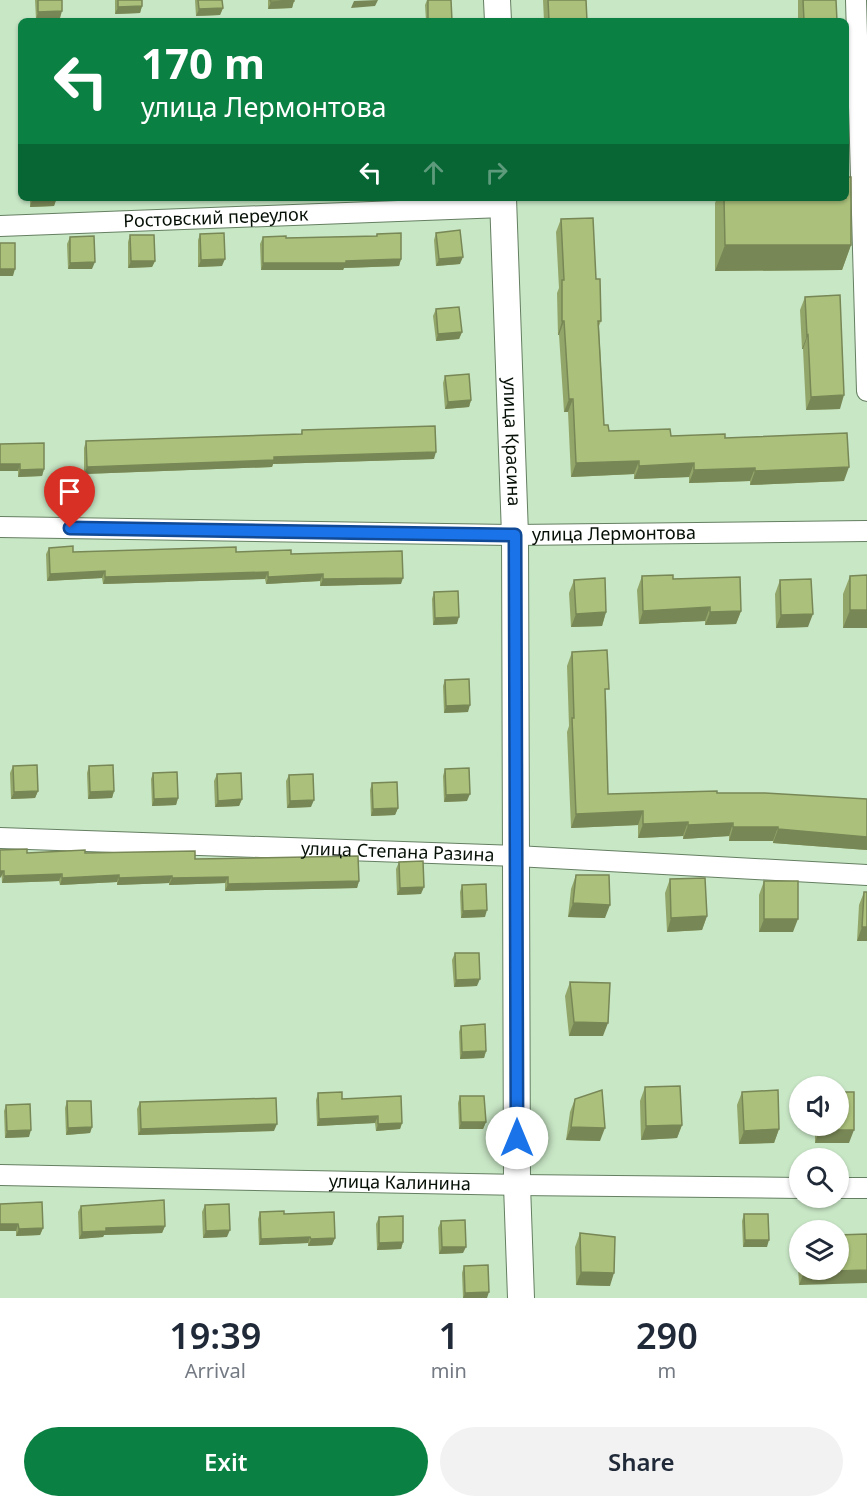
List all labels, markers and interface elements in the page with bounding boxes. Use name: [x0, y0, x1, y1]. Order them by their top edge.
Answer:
text: 170 m: [141, 34, 265, 91]
icon: left: [42, 42, 120, 120]
text: улица Лермонтова: [141, 88, 387, 125]
icon: left: [354, 156, 387, 189]
icon: ahead: [417, 156, 450, 189]
icon: right: [480, 156, 513, 189]
street label: Ростовский переулок: [123, 201, 309, 232]
street label: улица Красина: [498, 377, 527, 507]
pin: [44, 466, 95, 528]
icon: arrive: [53, 475, 86, 508]
street label: улица Лермонтова: [532, 520, 696, 546]
street label: улица Степана Разина: [301, 836, 495, 866]
map controls: [789, 1076, 849, 1280]
button: sound: [789, 1076, 849, 1136]
position arrow: [485, 1106, 549, 1170]
button: search: [789, 1148, 849, 1208]
street label: улица Калинина: [329, 1168, 471, 1195]
button: layers: [789, 1220, 849, 1280]
text: 19:39: [169, 1311, 261, 1360]
text: 1: [438, 1311, 459, 1360]
text: 290: [636, 1311, 698, 1360]
text: Arrival: [185, 1357, 246, 1384]
text: min: [431, 1357, 467, 1384]
text: m: [658, 1357, 676, 1384]
button: Exit: [24, 1427, 428, 1496]
button: Share: [440, 1427, 843, 1496]

